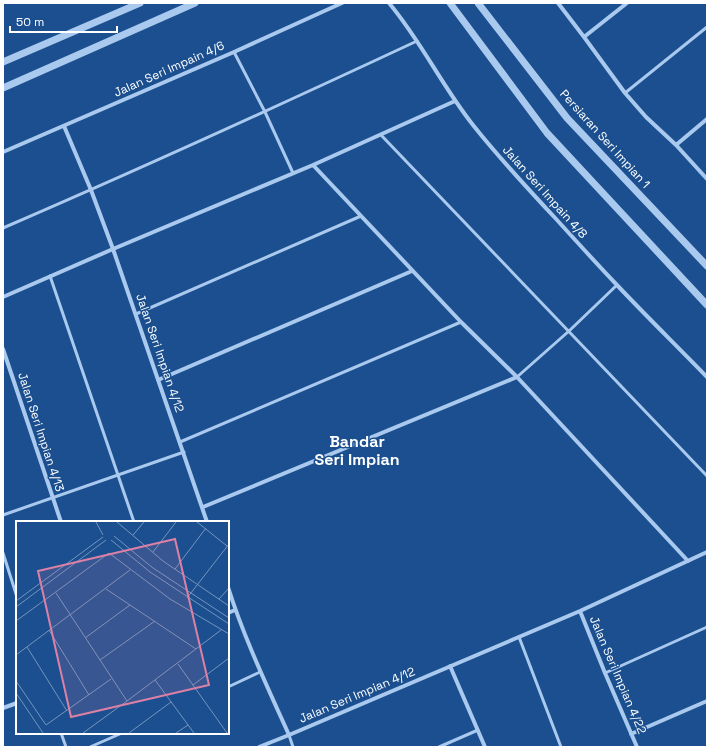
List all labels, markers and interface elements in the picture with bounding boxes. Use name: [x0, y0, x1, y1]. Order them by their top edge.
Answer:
scale bar: [10, 8, 117, 34]
text: 50 m: [16, 14, 44, 30]
street label: Jalan Seri Impain 4/6: [111, 37, 227, 101]
street label: Persiaran Seri Impian 1: [556, 86, 654, 192]
street label: Jalan Seri Impain 4/8: [499, 142, 591, 242]
street label: Jalan Seri Impian 4/12: [132, 292, 188, 414]
street label: Jalan Seri Impian 4/13: [14, 370, 68, 494]
district label: Bandar Seri Impian: [314, 431, 400, 470]
inset map: [16, 521, 229, 734]
street label: Jalan Seri Impian 4/22: [586, 614, 650, 736]
street label: Jalan Seri Impian 4/12: [297, 663, 417, 727]

